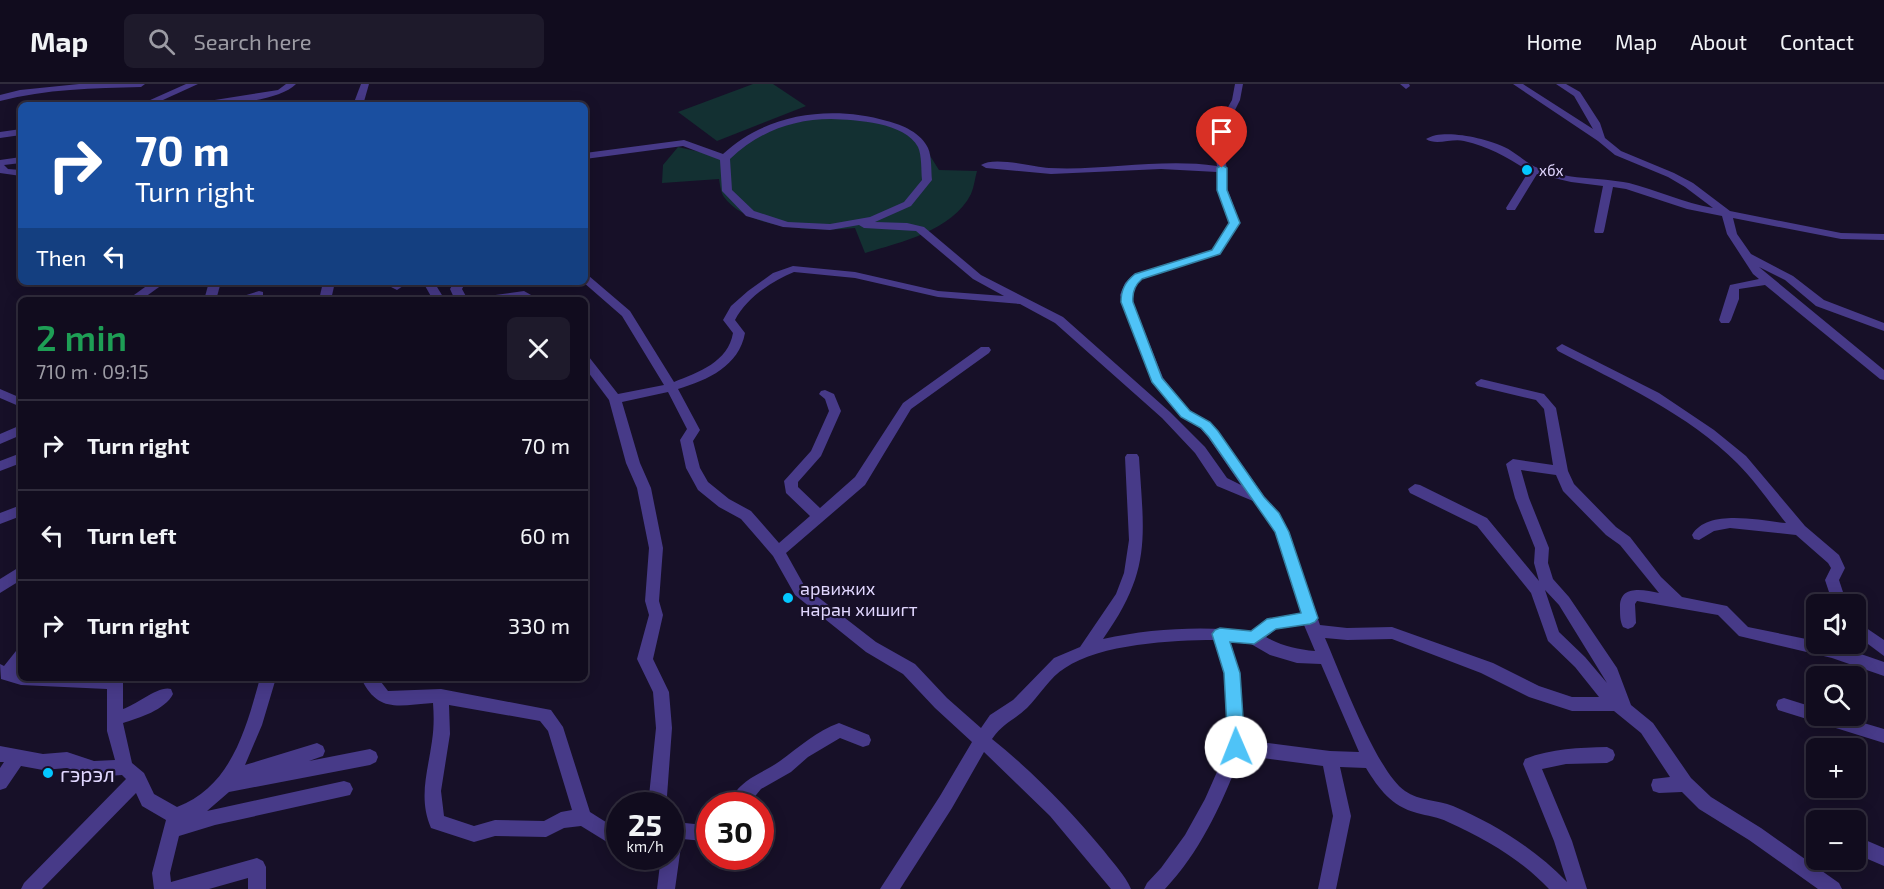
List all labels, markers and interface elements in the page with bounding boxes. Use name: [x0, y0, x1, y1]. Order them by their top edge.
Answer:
search box: [124, 14, 544, 68]
text: Map: [30, 24, 88, 58]
icon: search: [145, 25, 178, 58]
text: Search here: [193, 28, 312, 54]
text: Home: [1526, 29, 1582, 54]
text: Map: [1615, 29, 1657, 54]
text: About: [1690, 29, 1747, 54]
text: Contact: [1780, 29, 1854, 54]
pin: [1196, 106, 1247, 168]
icon: arrive: [1205, 115, 1238, 148]
text: 70 m: [135, 124, 230, 174]
icon: right: [36, 126, 114, 204]
place label: хбх: [1539, 161, 1564, 179]
marker: хбх: [1520, 163, 1534, 177]
text: Turn right: [135, 175, 255, 207]
icon: left: [98, 240, 131, 273]
text: Then: [36, 244, 86, 270]
text: 2 min: [36, 315, 127, 358]
button: close: [507, 317, 570, 380]
text: 710 m · 09:15: [36, 359, 149, 383]
icon: right: [36, 429, 69, 462]
text: Turn right: [87, 432, 189, 458]
text: 70 m: [521, 432, 570, 458]
icon: left: [36, 519, 69, 552]
text: Turn left: [87, 522, 176, 548]
text: 60 m: [520, 522, 570, 548]
place label: арвижих наран хишигт: [800, 577, 918, 620]
marker: арвижих наран хишигт: [781, 591, 795, 605]
map controls: [1806, 594, 1866, 870]
button: sound: [1806, 594, 1866, 654]
icon: right: [36, 609, 69, 642]
text: Turn right: [87, 612, 189, 638]
text: 330 m: [508, 612, 570, 638]
button: search: [1806, 666, 1866, 726]
position arrow: [1204, 715, 1268, 779]
button: +: [1806, 738, 1866, 798]
place label: гэрэл: [60, 761, 115, 786]
marker: гэрэл: [41, 766, 55, 780]
speed limit sign: 30: [696, 792, 774, 870]
text: 25: [628, 806, 662, 842]
button: −: [1806, 810, 1866, 870]
text: km/h: [626, 837, 664, 855]

